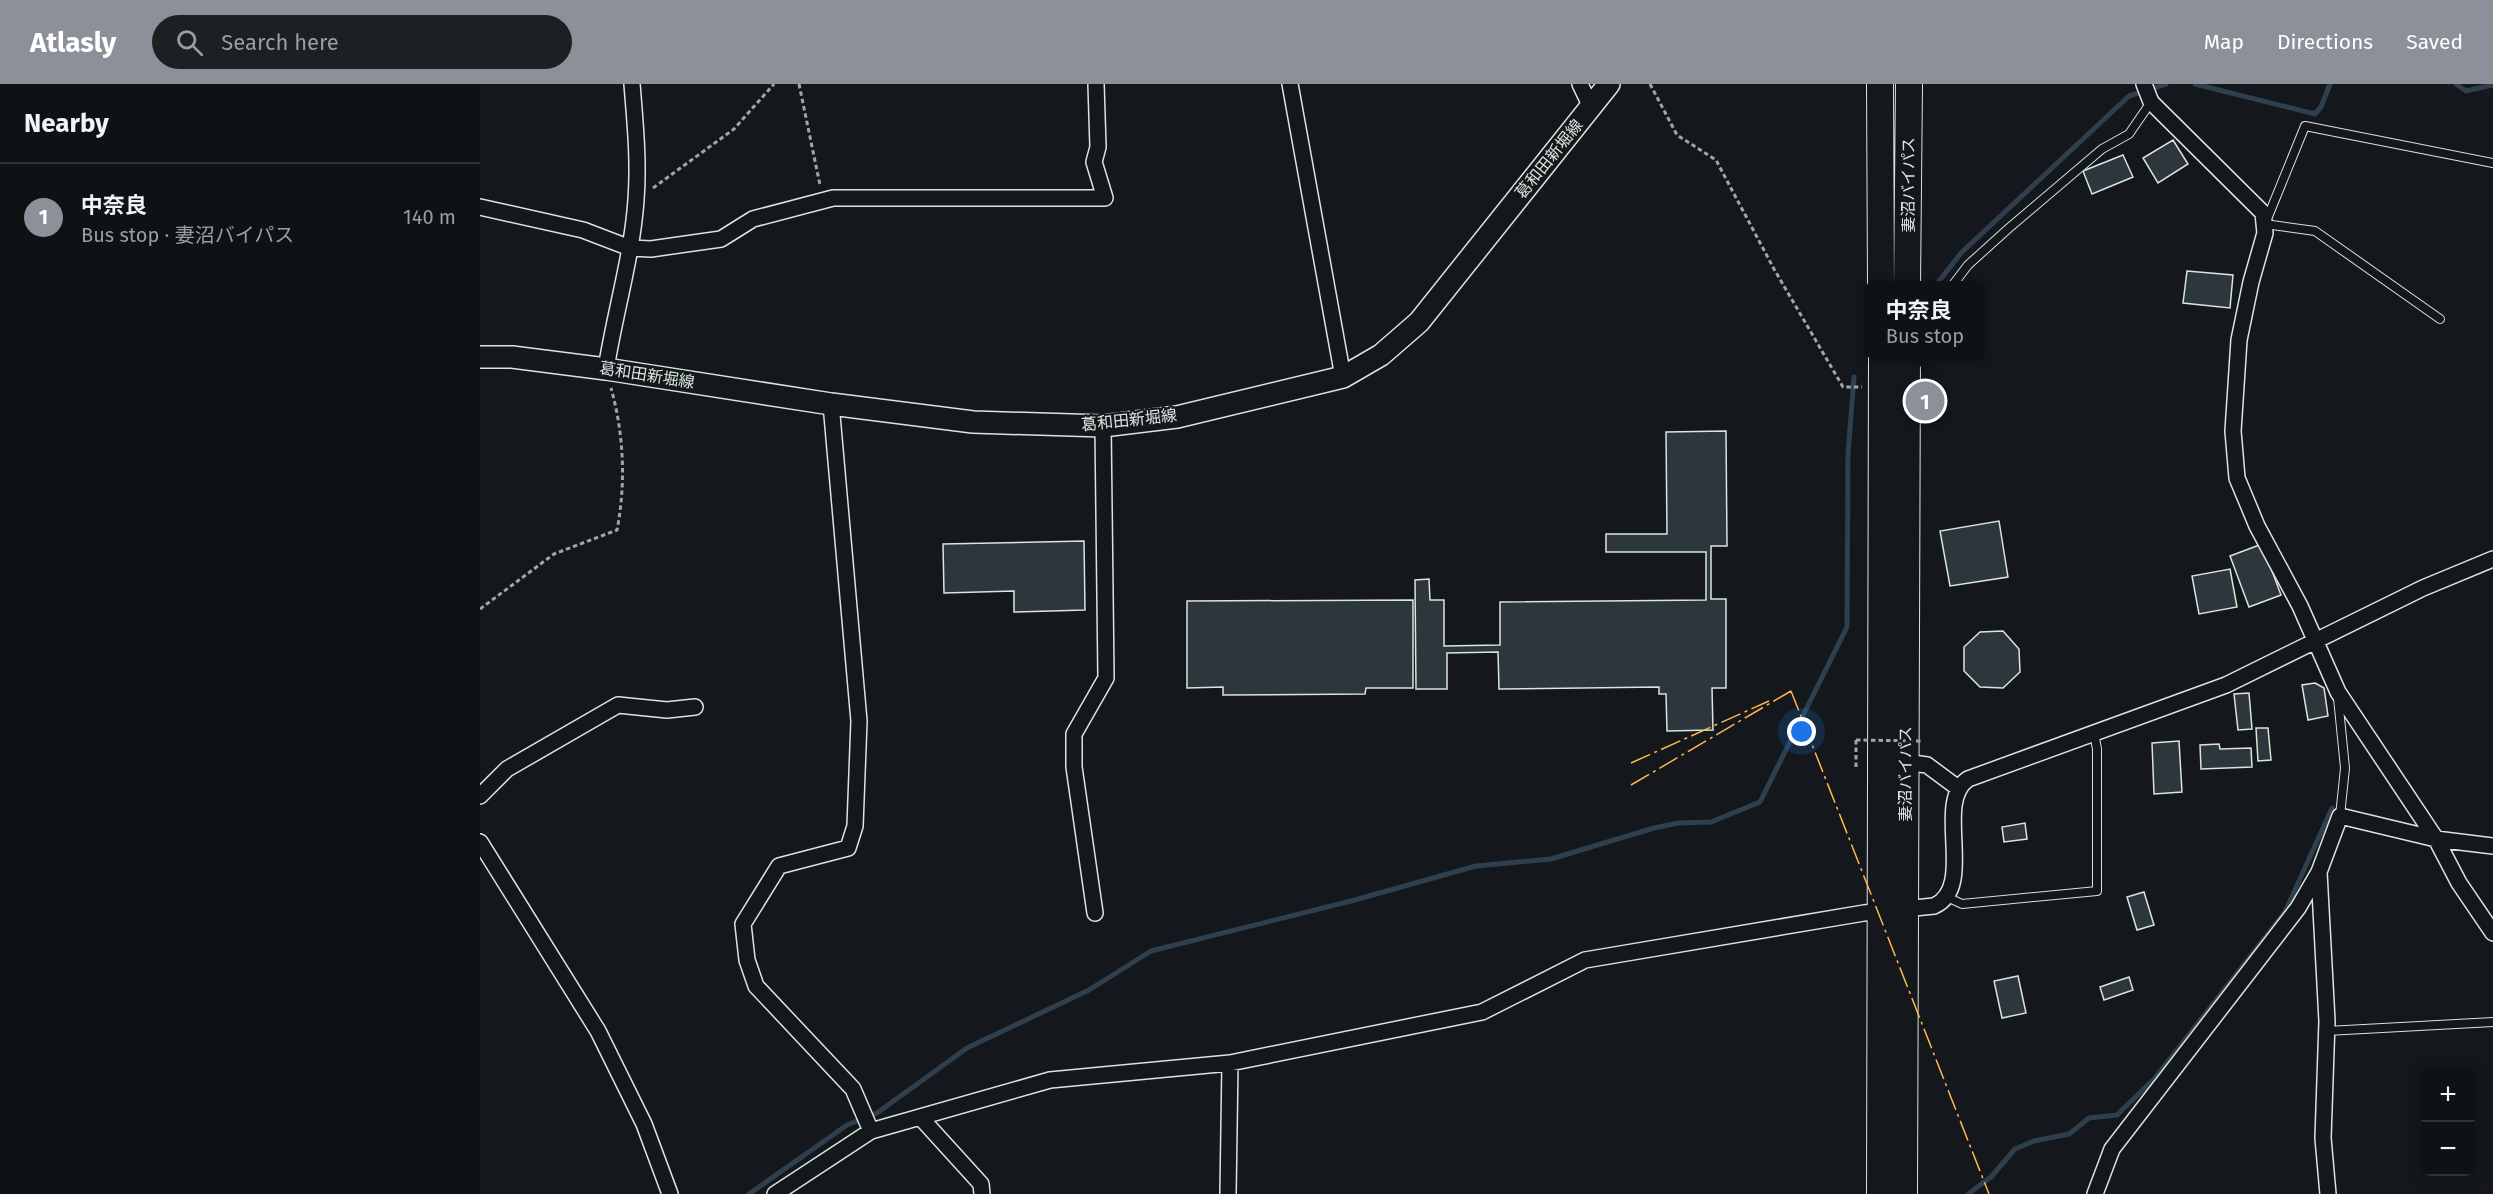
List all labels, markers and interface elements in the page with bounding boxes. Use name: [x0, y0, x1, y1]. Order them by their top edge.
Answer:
search box: [152, 15, 572, 69]
text: Atlasly: [30, 26, 116, 59]
icon: search: [173, 26, 206, 59]
text: Search here: [221, 29, 339, 56]
text: Map: [2204, 29, 2244, 55]
text: Directions: [2277, 29, 2373, 55]
text: Saved: [2406, 29, 2463, 55]
text: Nearby: [24, 108, 109, 139]
street label: 葛和田新堀線: [1511, 116, 1587, 202]
street label: 妻沼バイパス: [1899, 137, 1918, 233]
text: 中奈良: [81, 192, 147, 219]
text: 1: [39, 205, 48, 229]
text: 140 m: [403, 205, 456, 229]
text: Bus stop · 妻沼バイパス: [81, 223, 294, 247]
popup: [1865, 281, 1985, 359]
text: 中奈良: [1886, 297, 1952, 324]
text: Bus stop: [1886, 324, 1964, 348]
street label: 葛和田新堀線: [598, 358, 696, 392]
pin: 1: [1906, 378, 1944, 424]
street label: 葛和田新堀線: [1080, 406, 1178, 434]
your location: [1787, 717, 1816, 746]
street label: 妻沼バイパス: [1896, 726, 1915, 822]
map controls: [2421, 1068, 2475, 1176]
button: +: [2421, 1068, 2475, 1122]
button: −: [2421, 1122, 2475, 1176]

